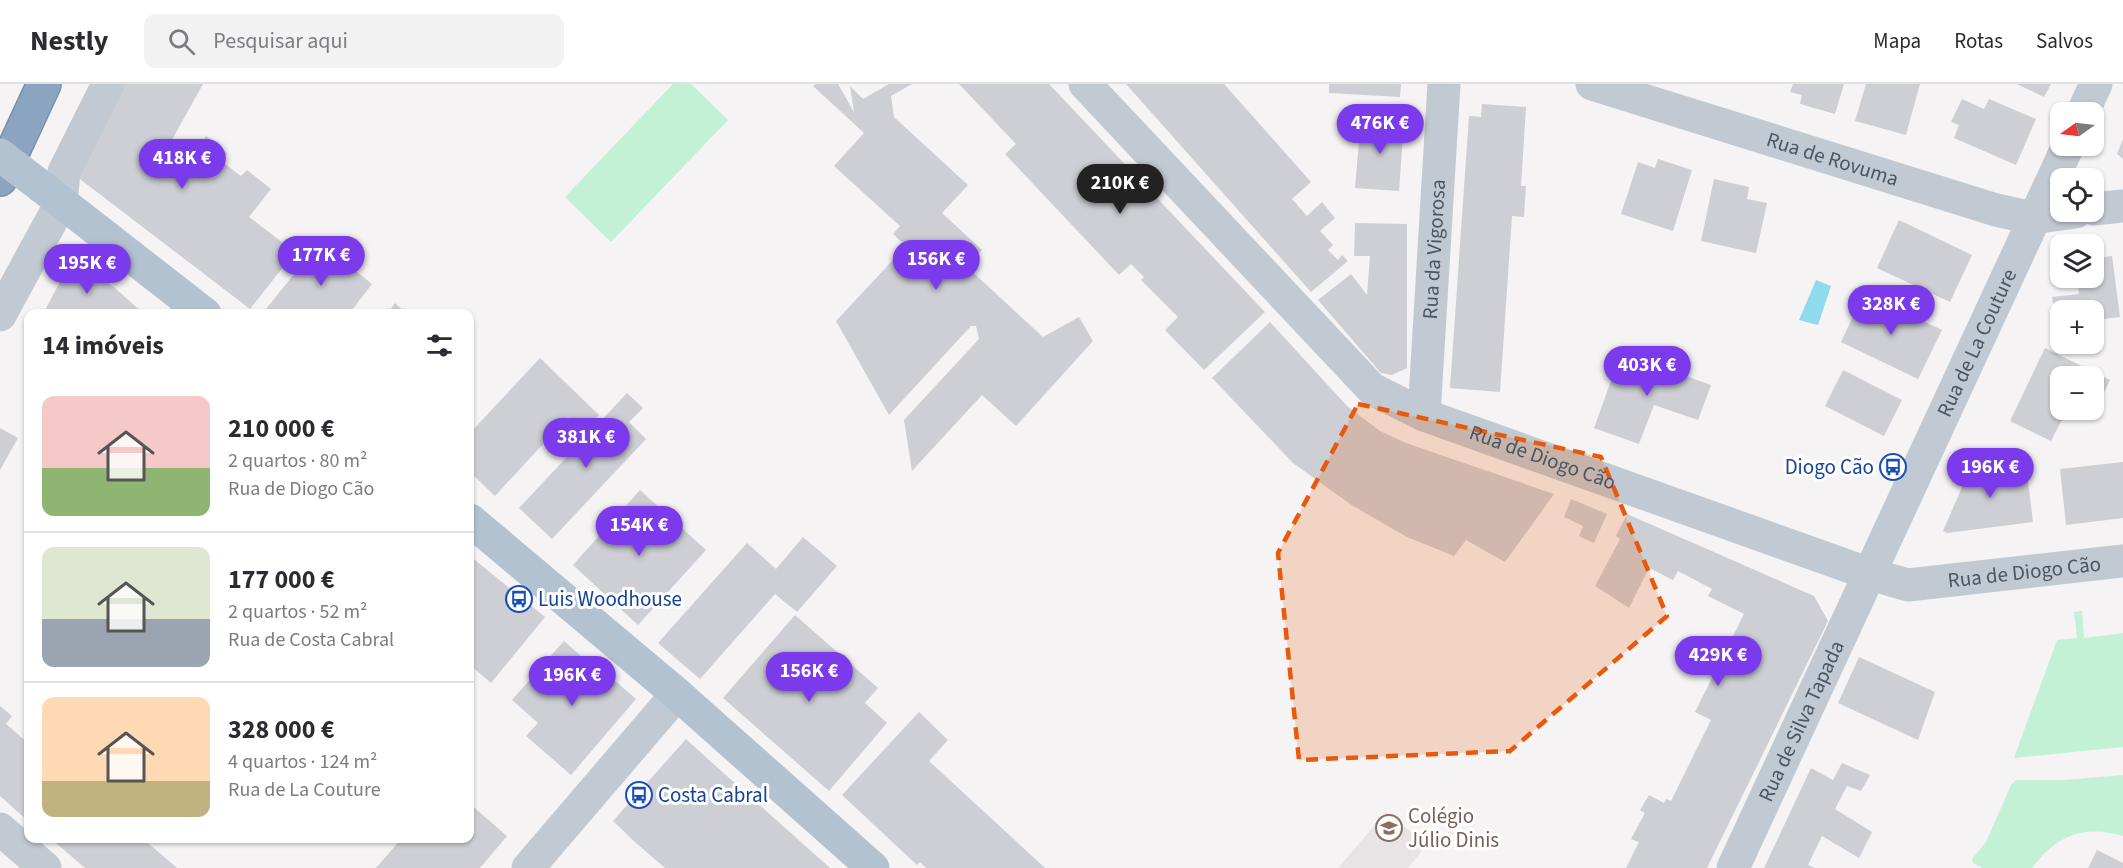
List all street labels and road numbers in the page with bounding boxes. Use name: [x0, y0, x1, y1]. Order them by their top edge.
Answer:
street label: Rua de Rovuma: [1763, 124, 1902, 194]
street label: Rua da Vigorosa: [1415, 178, 1453, 320]
street label: Rua de La Couture: [1929, 264, 2024, 422]
street label: Rua de Diogo Cão: [1465, 417, 1620, 497]
street label: Rua de Diogo Cão: [1946, 549, 2102, 595]
street label: Rua de Silva Tapada: [1751, 635, 1852, 807]

